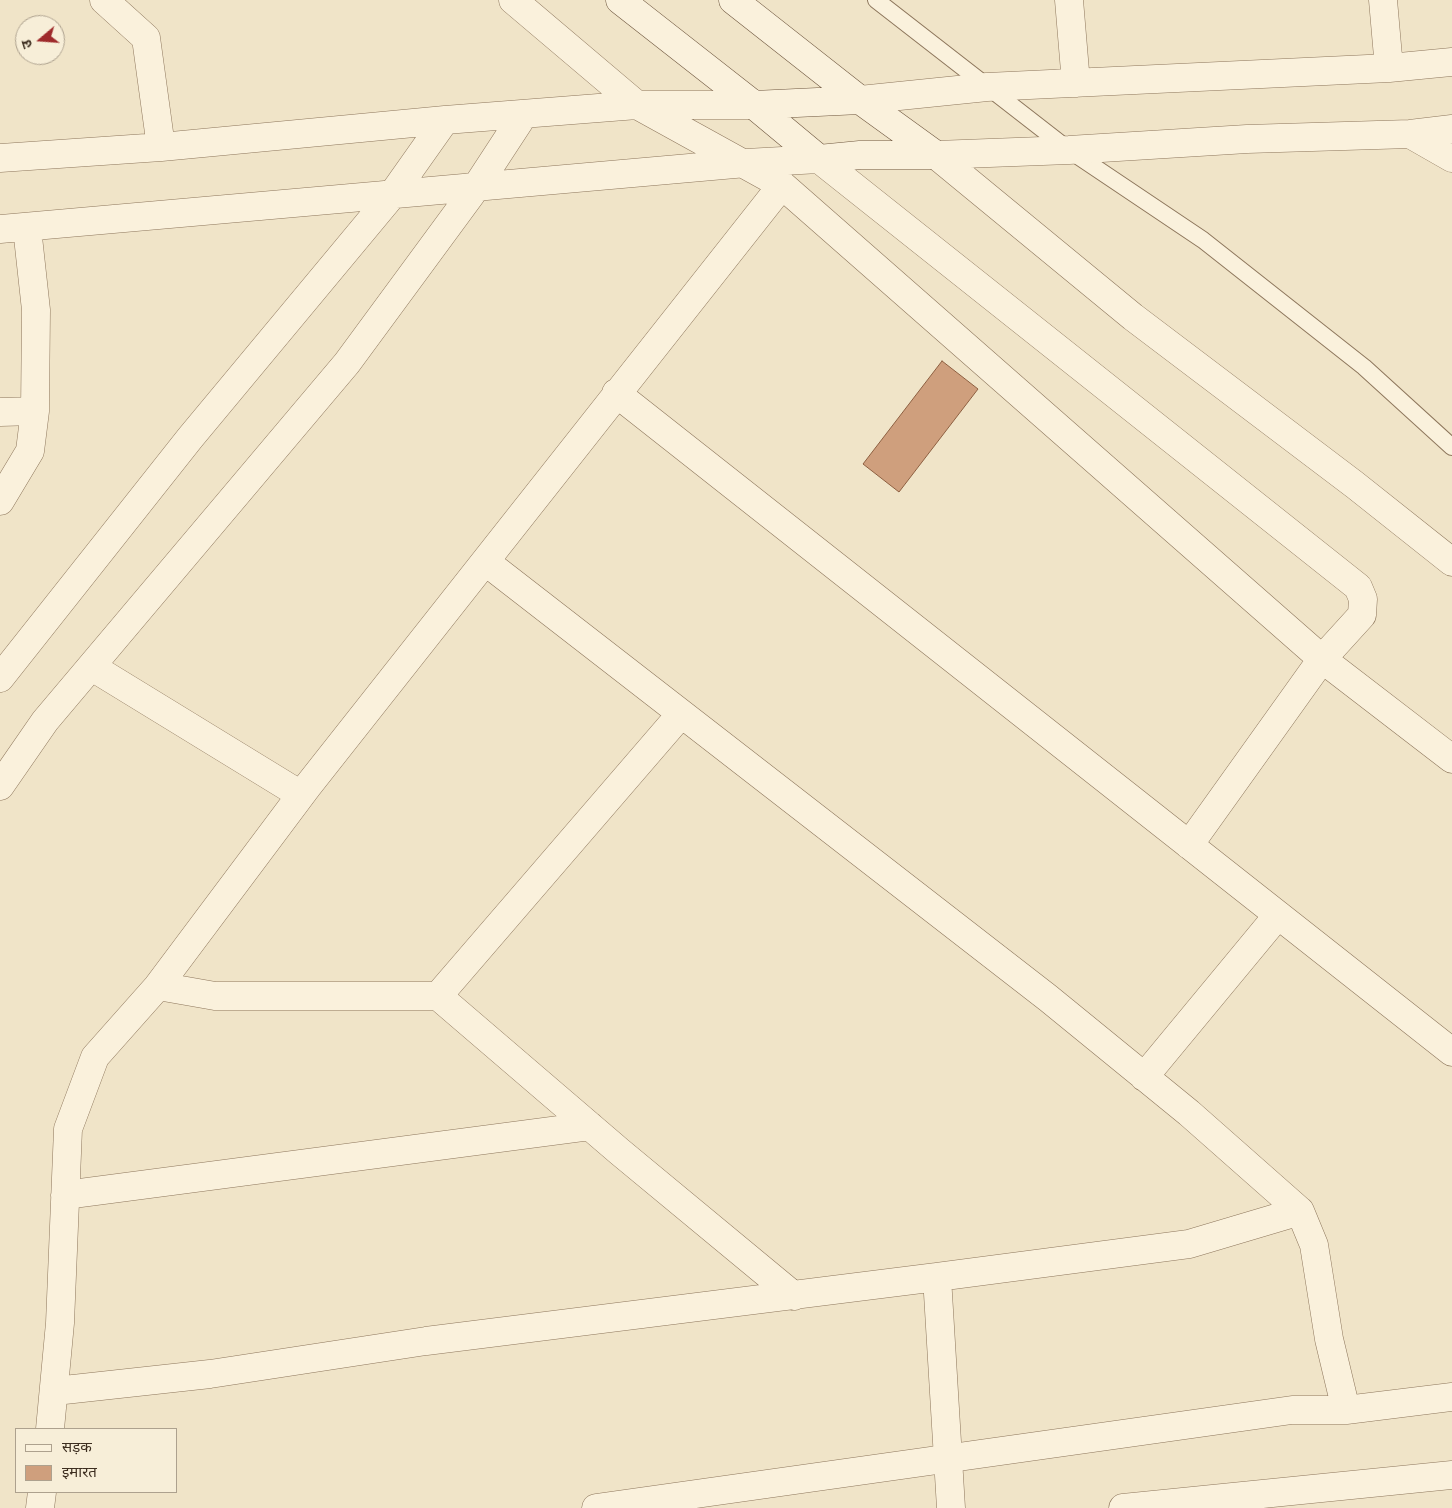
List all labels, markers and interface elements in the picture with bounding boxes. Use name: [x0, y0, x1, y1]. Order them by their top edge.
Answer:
north arrow: [15, 15, 65, 65]
text: उ: [17, 38, 37, 51]
legend: [15, 1428, 178, 1493]
text: सड़क: [62, 1437, 92, 1456]
text: इमारत: [62, 1462, 97, 1481]

